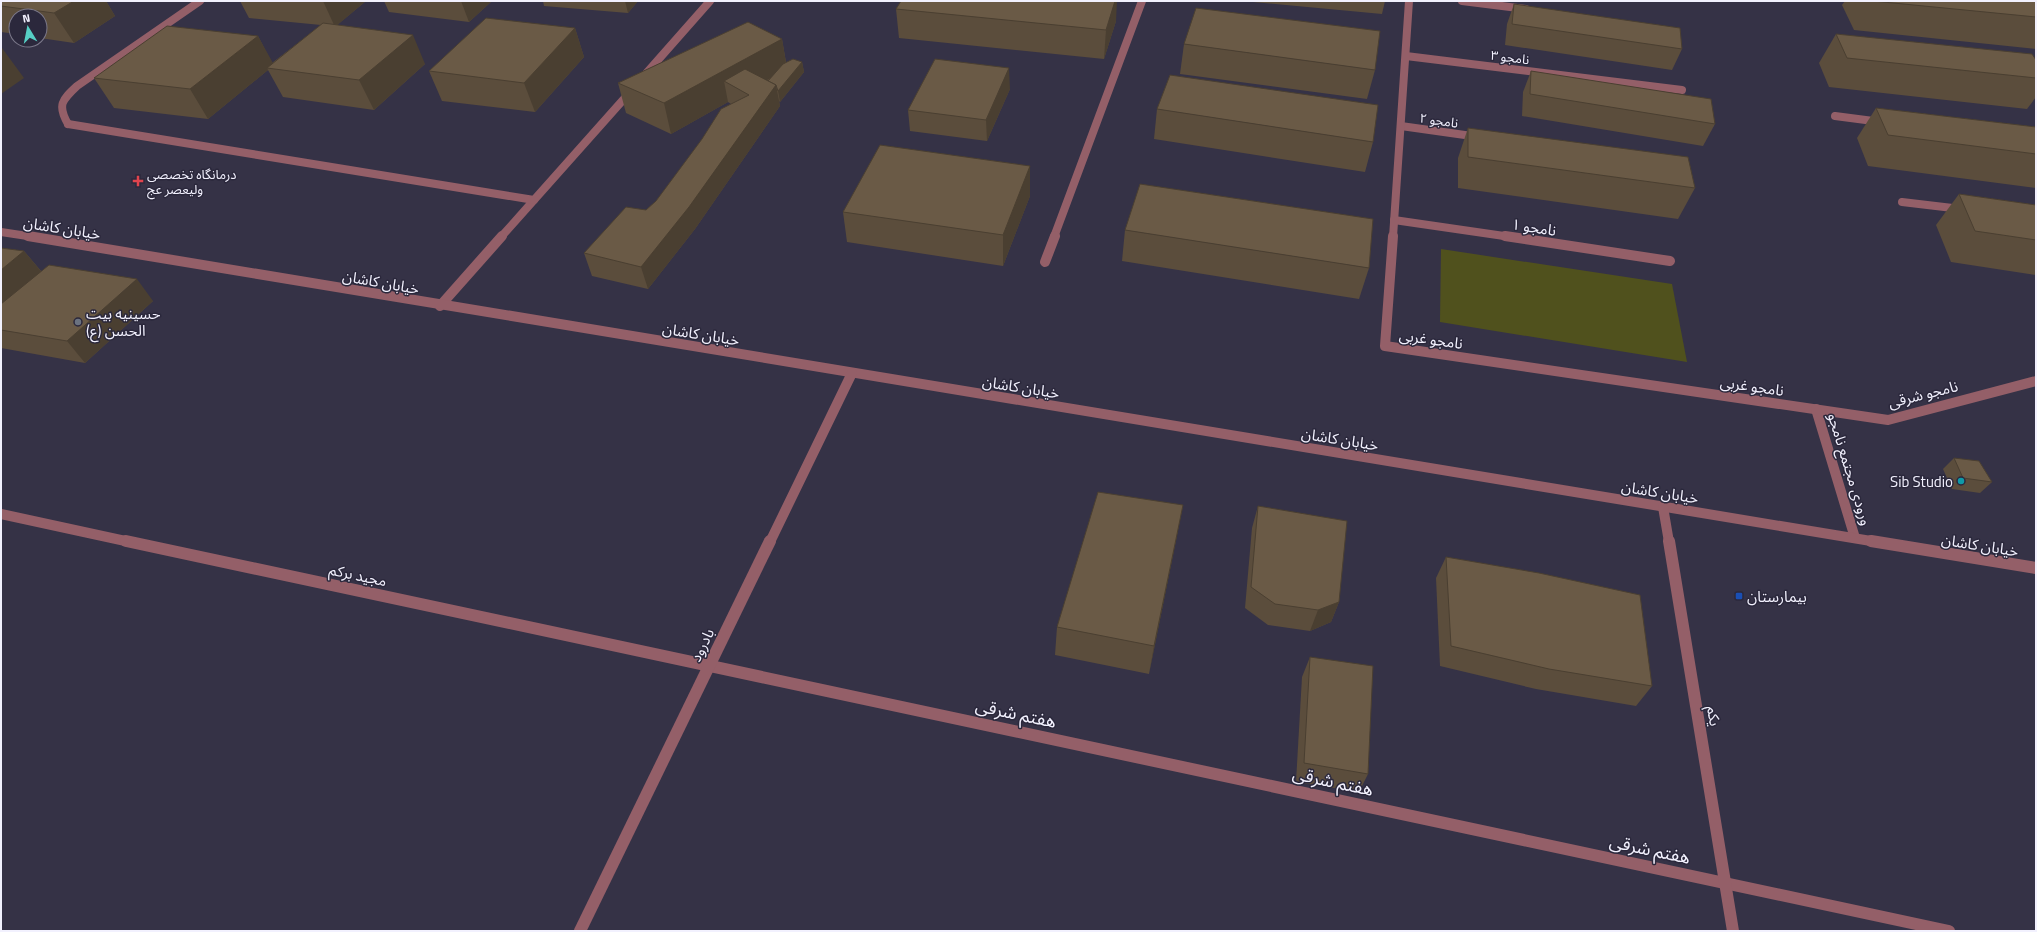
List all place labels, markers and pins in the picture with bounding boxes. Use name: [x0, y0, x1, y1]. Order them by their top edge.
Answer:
place label: درمانگاه تخصصی ولیعصر عج: [147, 164, 236, 200]
marker: درمانگاه تخصصی ولیعصر عج: [132, 175, 144, 187]
place label: حسینیه بیت الحسن (ع): [86, 302, 161, 343]
marker: حسینیه بیت الحسن (ع): [73, 317, 83, 327]
place label: Sib Studio: [1890, 470, 1953, 493]
marker: Sib Studio: [1956, 476, 1966, 486]
place label: بیمارستان: [1747, 585, 1807, 608]
marker: بیمارستان: [1734, 591, 1744, 601]

